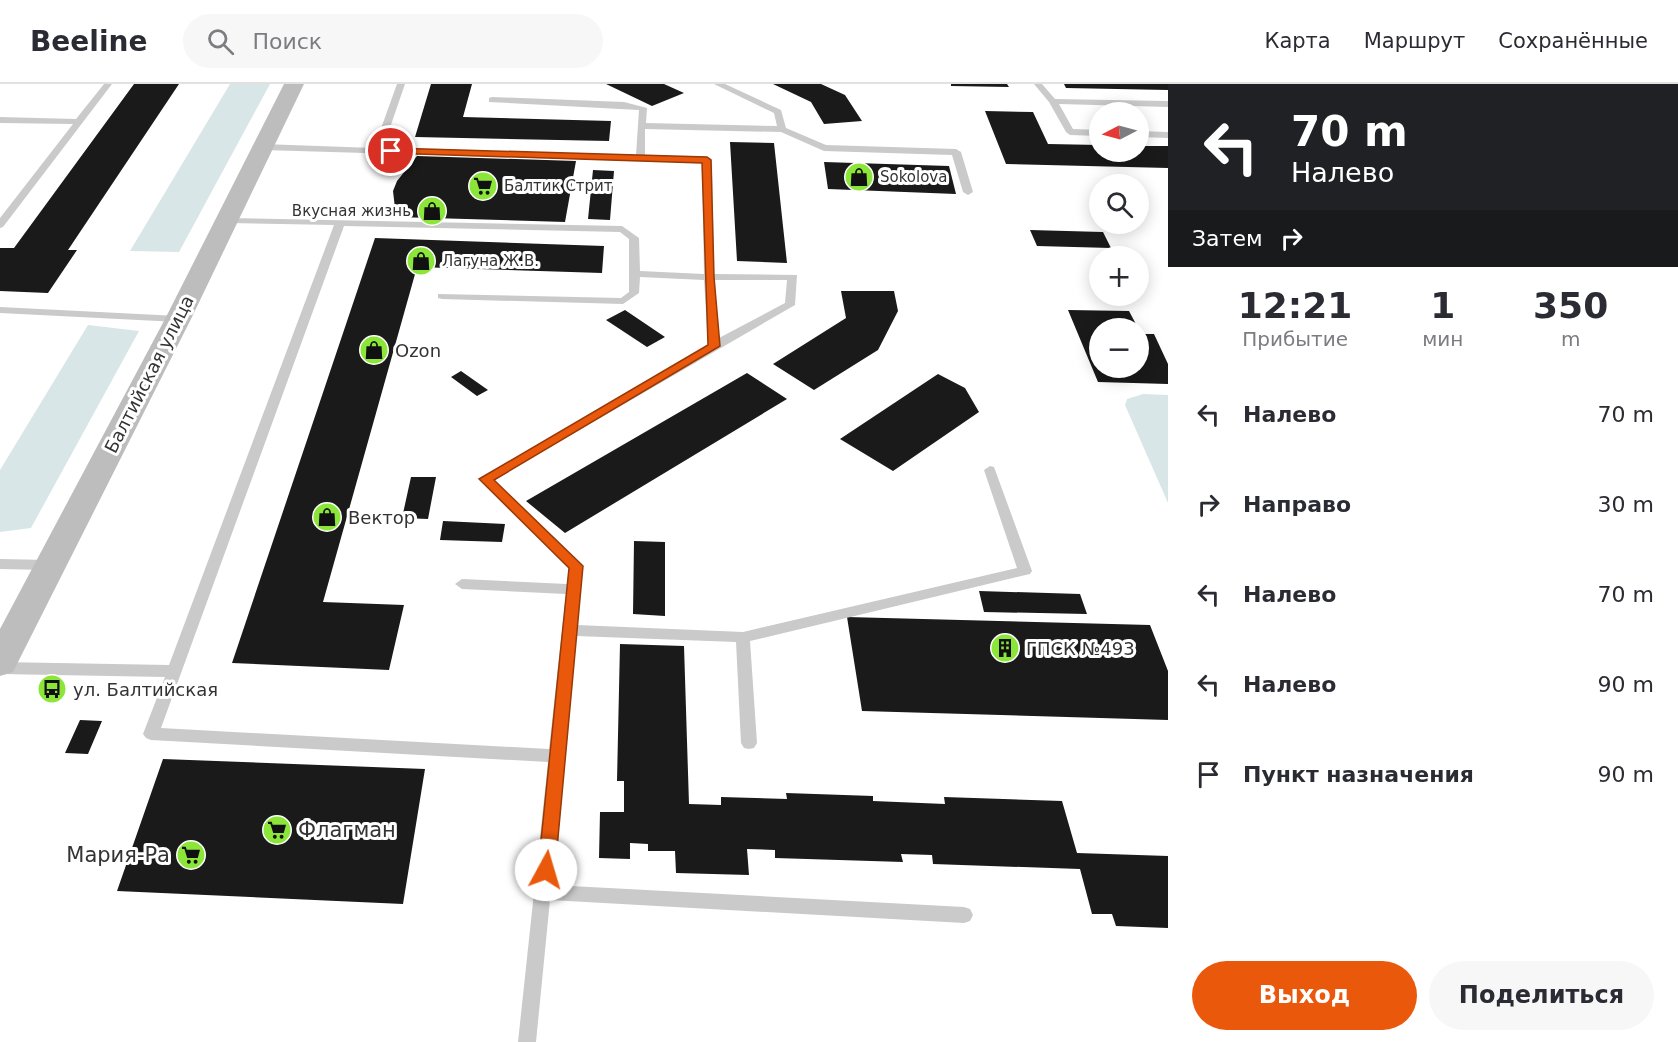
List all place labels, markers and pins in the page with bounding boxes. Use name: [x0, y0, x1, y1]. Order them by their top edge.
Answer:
pin: [365, 125, 416, 176]
shop icon: Sokolova: [843, 161, 875, 193]
place label: Sokolova: [880, 168, 947, 186]
supermarket icon: Балтик Стрит: [467, 170, 499, 202]
place label: Балтик Стрит: [504, 177, 613, 195]
shop icon: Вкусная жизнь: [416, 195, 448, 227]
place label: Вкусная жизнь: [292, 202, 411, 220]
shop icon: Лагуна Ж.В.: [405, 245, 437, 277]
place label: Лагуна Ж.В.: [442, 252, 539, 270]
shop icon: Ozon: [358, 334, 390, 366]
place label: Ozon: [395, 340, 441, 361]
shop icon: Вектор: [311, 501, 343, 533]
place label: Вектор: [348, 507, 415, 528]
building icon: ГПСК №493: [989, 632, 1021, 664]
place label: ГПСК №493: [1026, 638, 1135, 659]
bus stop icon: ул. Балтийская: [36, 673, 68, 705]
place label: ул. Балтийская: [73, 679, 218, 700]
supermarket icon: Флагман: [261, 814, 293, 846]
place label: Флагман: [298, 818, 396, 842]
supermarket icon: Мария-Ра: [175, 839, 207, 871]
place label: Мария-Ра: [66, 843, 170, 867]

